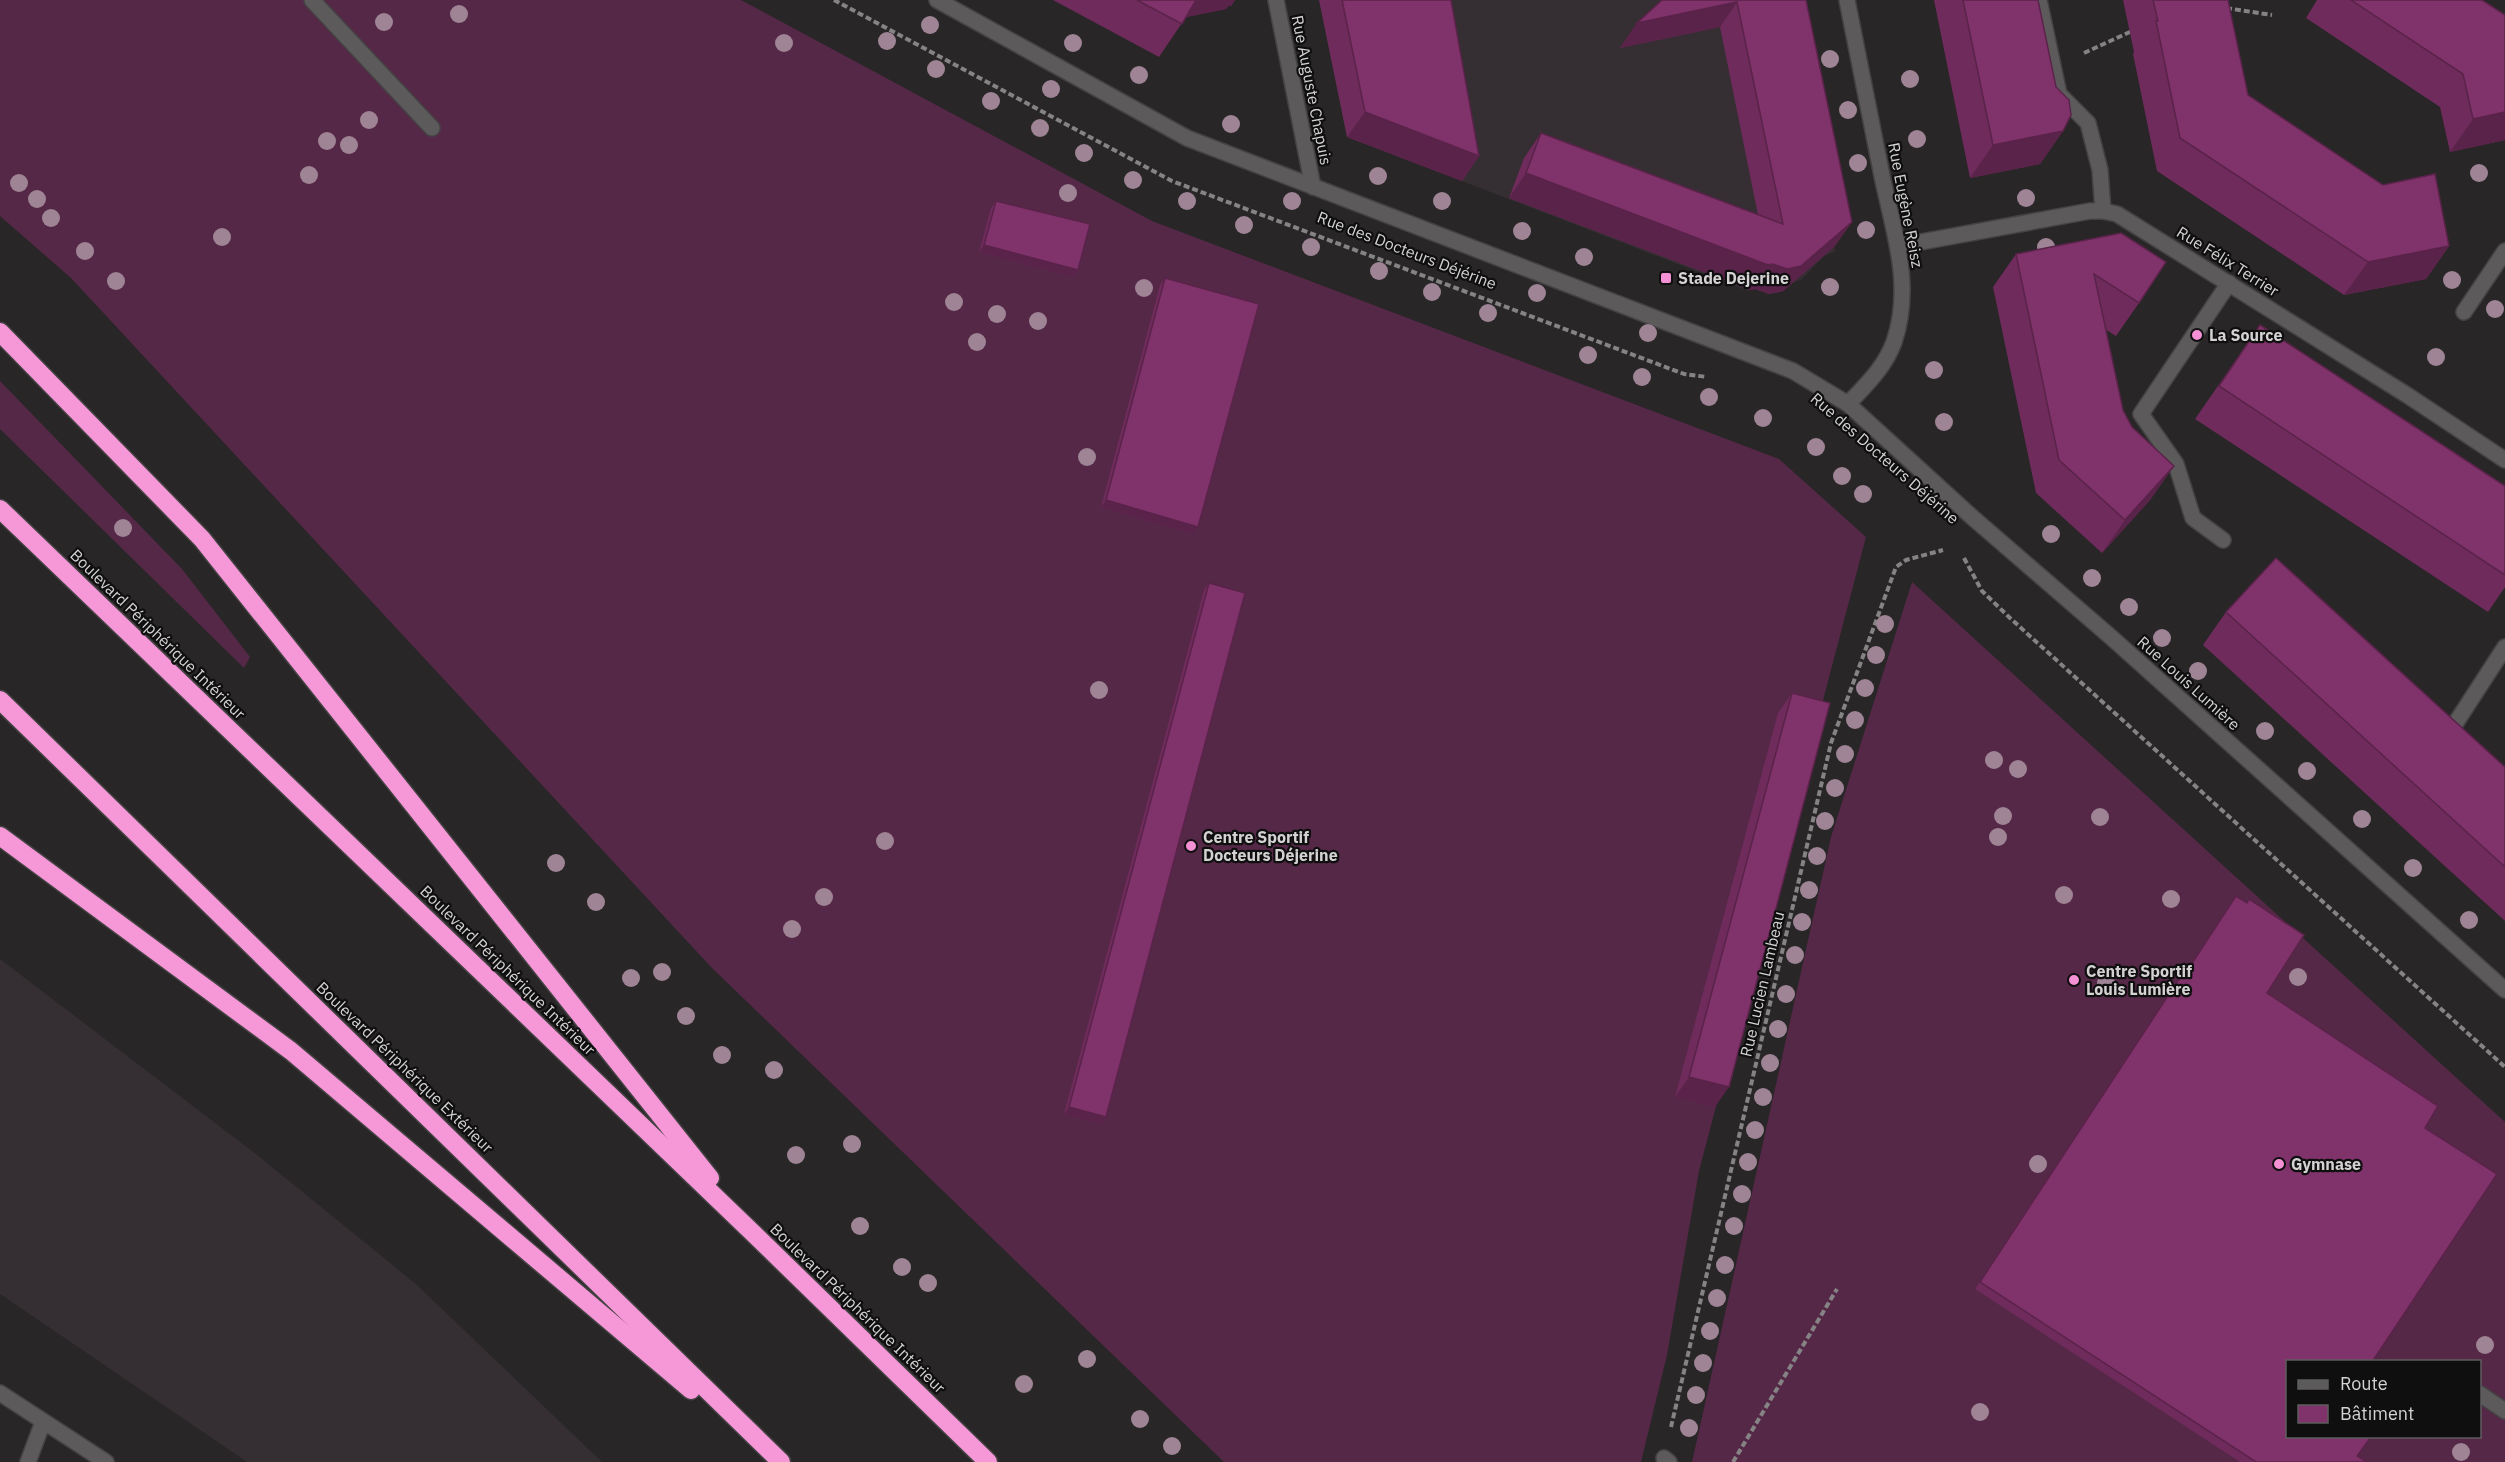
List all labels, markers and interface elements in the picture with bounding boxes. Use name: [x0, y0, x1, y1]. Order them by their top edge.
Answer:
street label: Rue Auguste Chapuis: [1288, 13, 1336, 167]
street label: Rue Eugène Reisz: [1884, 141, 1928, 269]
street label: Rue des Docteurs Déjérine: [1315, 207, 1500, 293]
street label: Rue Félix Terrier: [2173, 222, 2283, 300]
place label: Stade Dejerine: [1678, 268, 1789, 288]
marker: Stade Dejerine: [1659, 271, 1673, 285]
place label: La Source: [2209, 325, 2283, 345]
marker: La Source: [2190, 328, 2204, 342]
street label: Rue des Docteurs Déjérine: [1807, 388, 1963, 528]
street label: Boulevard Périphérique Intérieur: [66, 545, 250, 723]
street label: Rue Louis Lumière: [2133, 632, 2245, 735]
place label: Centre Sportif Docteurs Déjerine: [1203, 827, 1338, 865]
marker: Centre Sportif Docteurs Déjerine: [1184, 839, 1198, 853]
street label: Boulevard Périphérique Intérieur: [416, 881, 600, 1059]
street label: Rue Lucien Lambeau: [1736, 909, 1788, 1059]
place label: Centre Sportif Louis Lumière: [2086, 961, 2192, 999]
marker: Centre Sportif Louis Lumière: [2067, 973, 2081, 987]
street label: Boulevard Périphérique Extérieur: [312, 977, 498, 1157]
place label: Gymnase: [2291, 1154, 2361, 1174]
marker: Gymnase: [2272, 1157, 2286, 1171]
street label: Boulevard Périphérique Intérieur: [766, 1219, 950, 1397]
legend: [2286, 1360, 2481, 1438]
text: Route: [2340, 1372, 2388, 1395]
text: Bâtiment: [2340, 1402, 2414, 1425]

